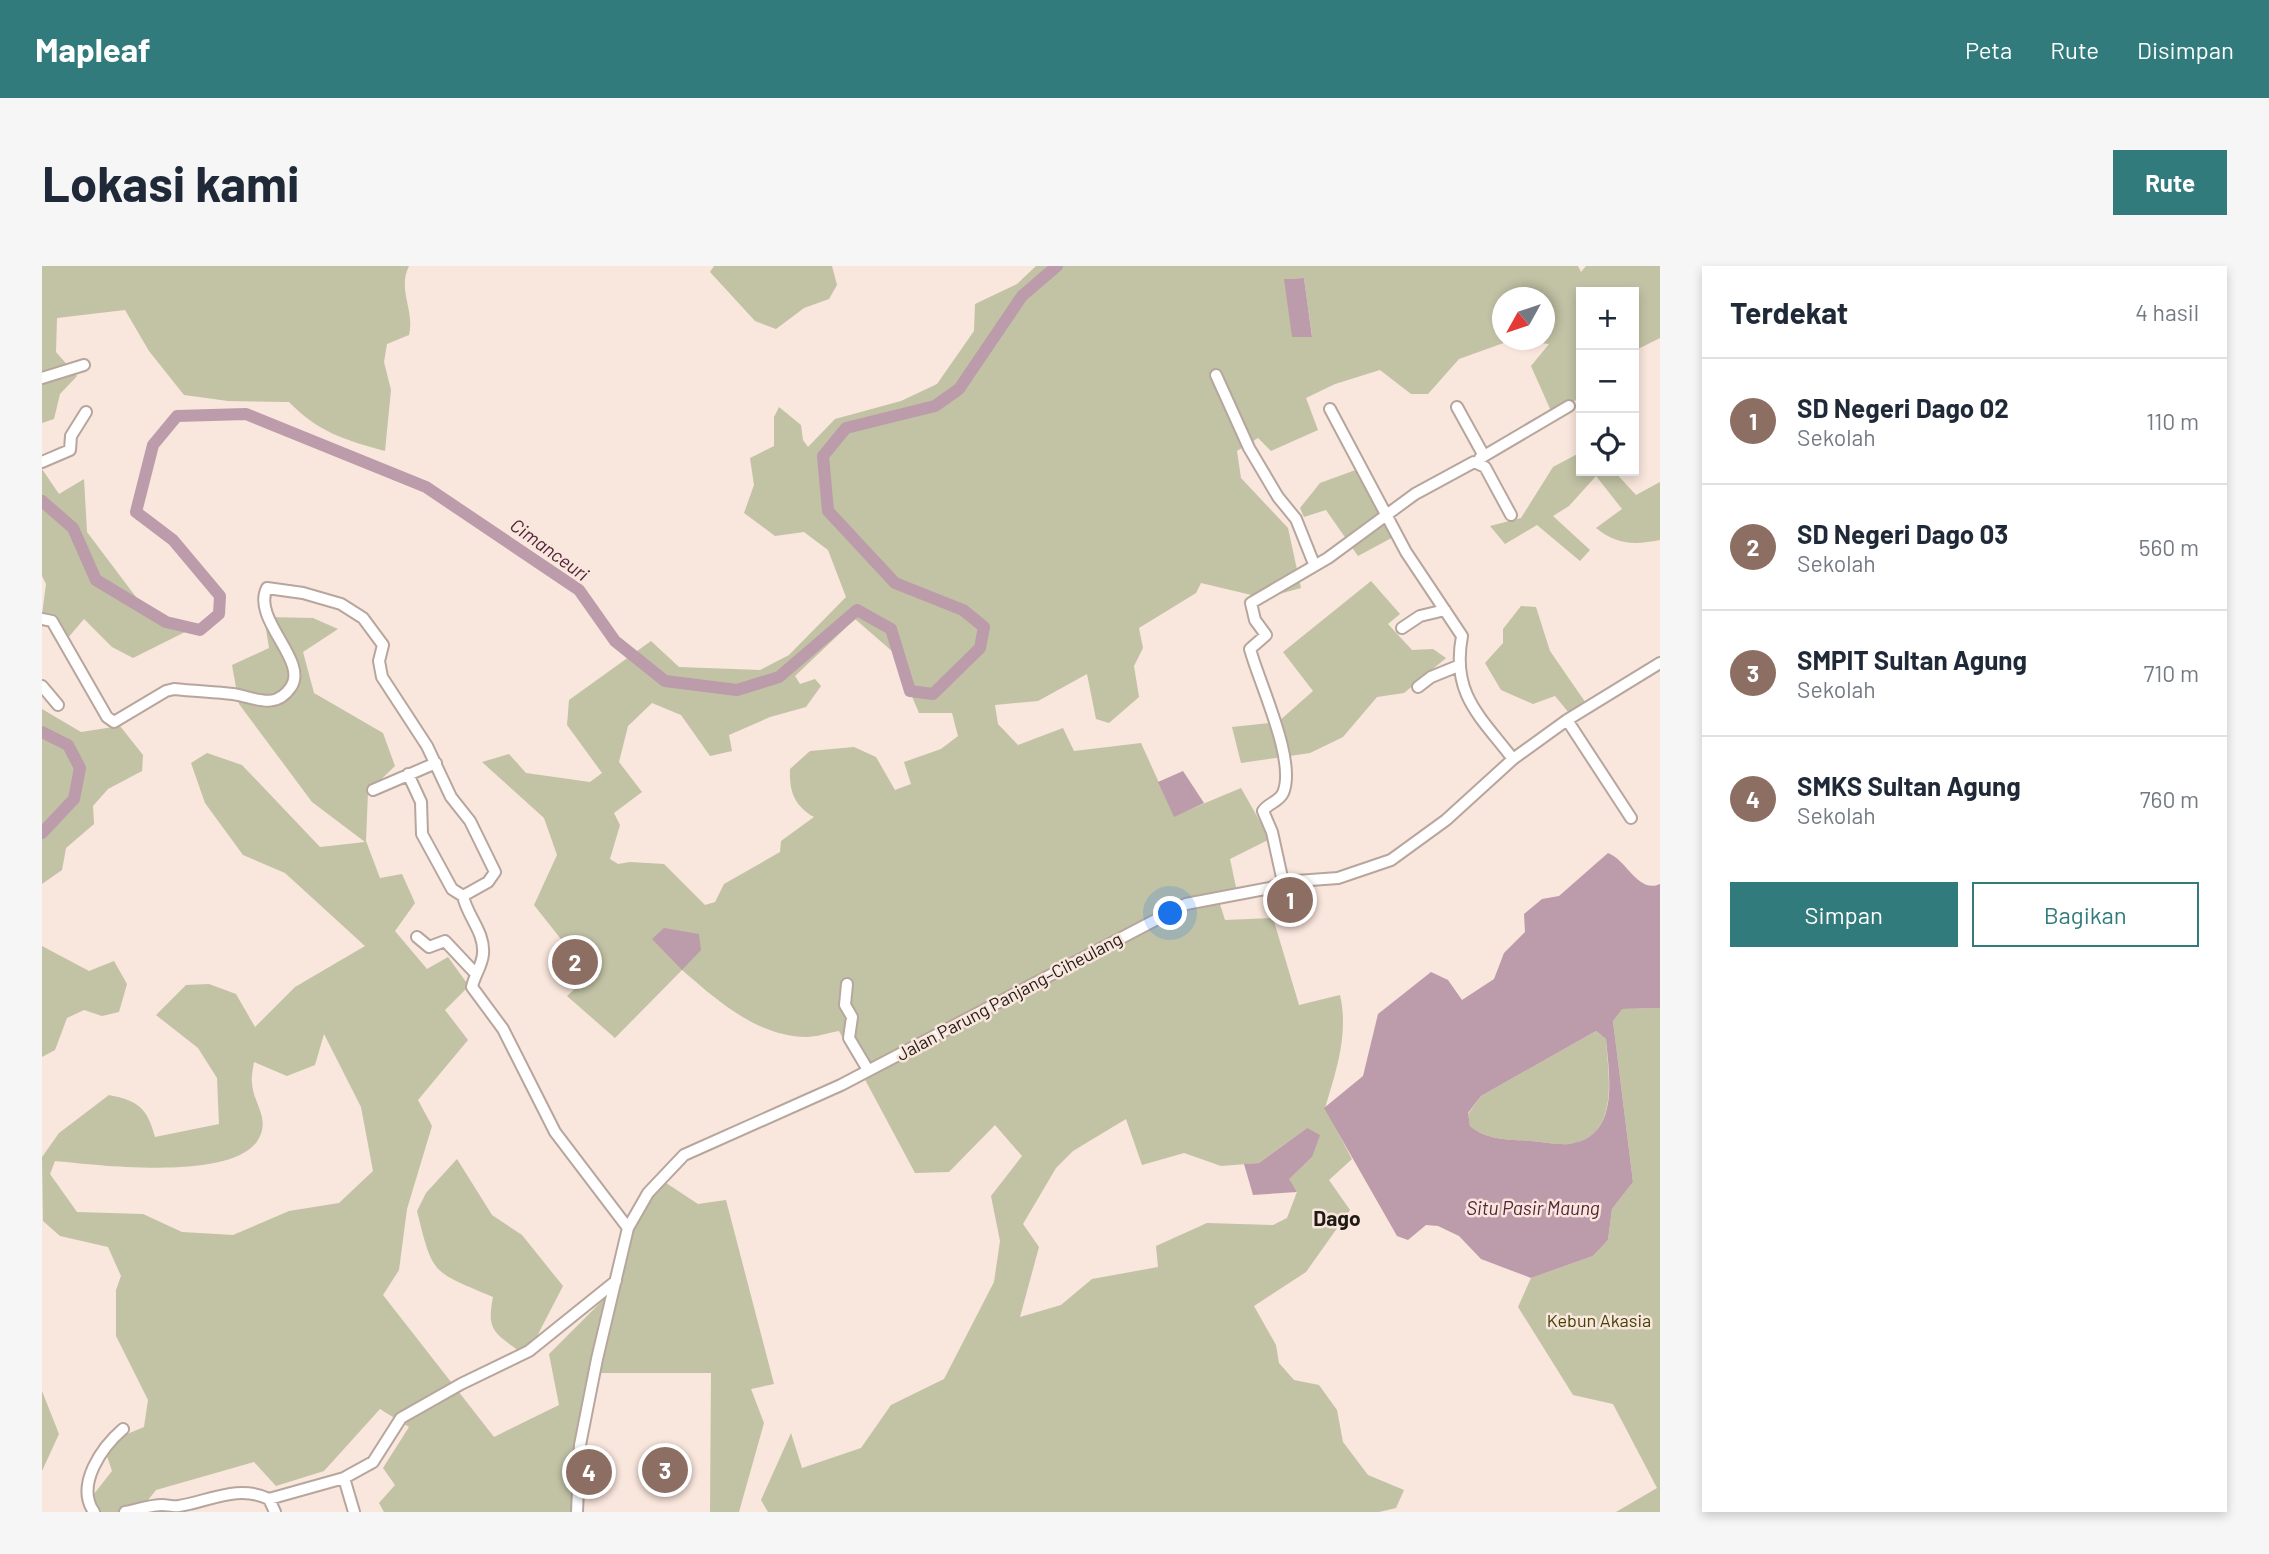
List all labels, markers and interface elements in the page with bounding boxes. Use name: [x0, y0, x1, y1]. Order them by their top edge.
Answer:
text: Mapleaf: [35, 29, 151, 69]
text: Peta: [1965, 35, 2012, 64]
text: Rute: [2050, 35, 2099, 64]
text: Disimpan: [2137, 35, 2234, 64]
button: Rute: [2113, 150, 2227, 215]
text: Lokasi kami: [42, 153, 299, 212]
north arrow: [1492, 287, 1555, 350]
map controls: [1576, 287, 1639, 476]
button: +: [1576, 287, 1639, 350]
text: Terdekat: [1730, 294, 1848, 330]
text: 4 hasil: [2135, 298, 2199, 326]
button: −: [1576, 350, 1639, 413]
text: SD Negeri Dago 02: [1797, 392, 2009, 423]
text: 1: [1749, 407, 1757, 435]
text: 110 m: [2146, 407, 2199, 435]
button: locate: [1576, 413, 1639, 476]
text: Sekolah: [1797, 423, 1876, 451]
water label: Cimanceuri: [506, 513, 594, 585]
text: SD Negeri Dago 03: [1797, 518, 2008, 549]
text: 2: [1747, 533, 1759, 561]
text: 560 m: [2139, 533, 2199, 561]
text: Sekolah: [1797, 549, 1876, 577]
text: SMPIT Sultan Agung: [1797, 644, 2027, 675]
text: 3: [1747, 659, 1759, 687]
text: 710 m: [2143, 659, 2199, 687]
text: Sekolah: [1797, 675, 1876, 703]
text: SMKS Sultan Agung: [1797, 770, 2021, 801]
text: 4: [1746, 785, 1760, 813]
text: 760 m: [2140, 785, 2199, 813]
text: Sekolah: [1797, 801, 1876, 829]
pin: 1: [1267, 874, 1313, 926]
button: Simpan: [1730, 882, 1958, 947]
button: Bagikan: [1972, 882, 2199, 947]
your location: [1153, 896, 1187, 930]
street label: Jalan Parung Panjang–Ciheulang: [892, 927, 1126, 1065]
pin: 2: [552, 936, 598, 988]
water label: Situ Pasir Maung: [1466, 1196, 1600, 1219]
district label: Dago: [1313, 1205, 1361, 1230]
park label: Kebun Akasia: [1547, 1309, 1651, 1331]
pin: 3: [642, 1444, 688, 1496]
pin: 4: [566, 1446, 612, 1498]

